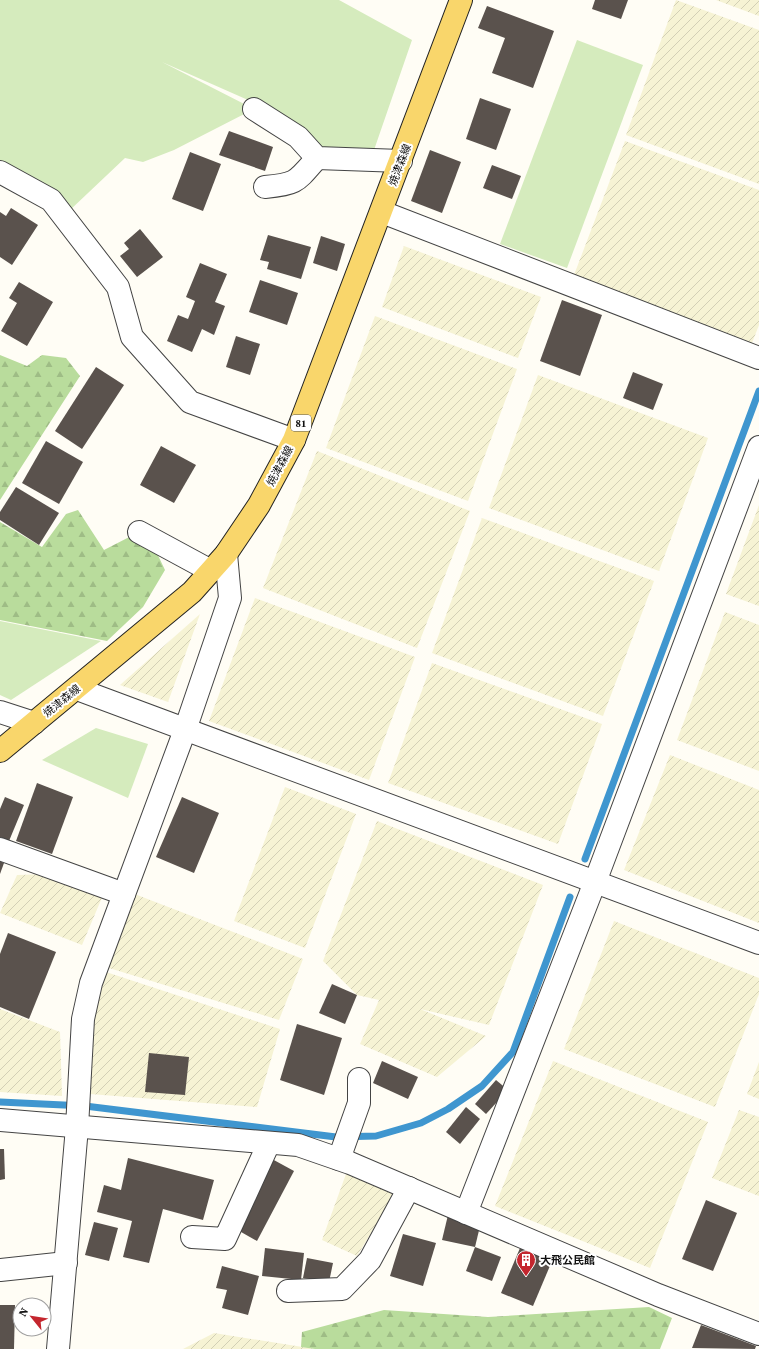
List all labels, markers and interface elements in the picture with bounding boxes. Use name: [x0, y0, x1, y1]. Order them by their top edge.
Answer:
street label: 焼津森線: [385, 142, 415, 188]
road number: 81: [291, 415, 311, 431]
street label: 焼津森線: [263, 443, 297, 489]
street label: 焼津森線: [40, 681, 84, 721]
building icon: 大飛公民館: [515, 1249, 537, 1277]
place label: 大飛公民館: [540, 1253, 595, 1268]
north arrow: [12, 1297, 52, 1337]
text: N: [15, 1305, 32, 1319]

